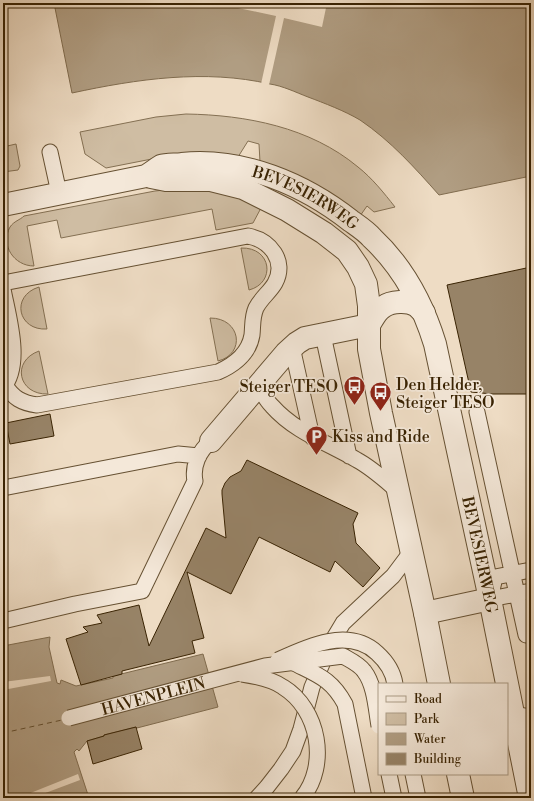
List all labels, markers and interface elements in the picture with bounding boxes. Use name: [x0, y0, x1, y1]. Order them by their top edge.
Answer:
street label: BEVESIERWEG: [249, 161, 362, 234]
bus stop icon: Steiger TESO: [341, 373, 367, 406]
place label: Den Helder, Steiger TESO: [396, 375, 495, 413]
place label: Steiger TESO: [239, 377, 338, 397]
bus stop icon: Den Helder, Steiger TESO: [368, 380, 394, 413]
parking icon: Kiss and Ride: [303, 423, 329, 456]
place label: Kiss and Ride: [332, 427, 430, 447]
street label: BEVESIERWEG: [457, 494, 502, 615]
street label: HAVENPLEIN: [99, 673, 208, 720]
legend: [378, 683, 508, 775]
text: Road: [414, 692, 442, 707]
text: Park: [414, 712, 440, 727]
text: Water: [413, 732, 446, 747]
text: Building: [413, 752, 462, 767]

